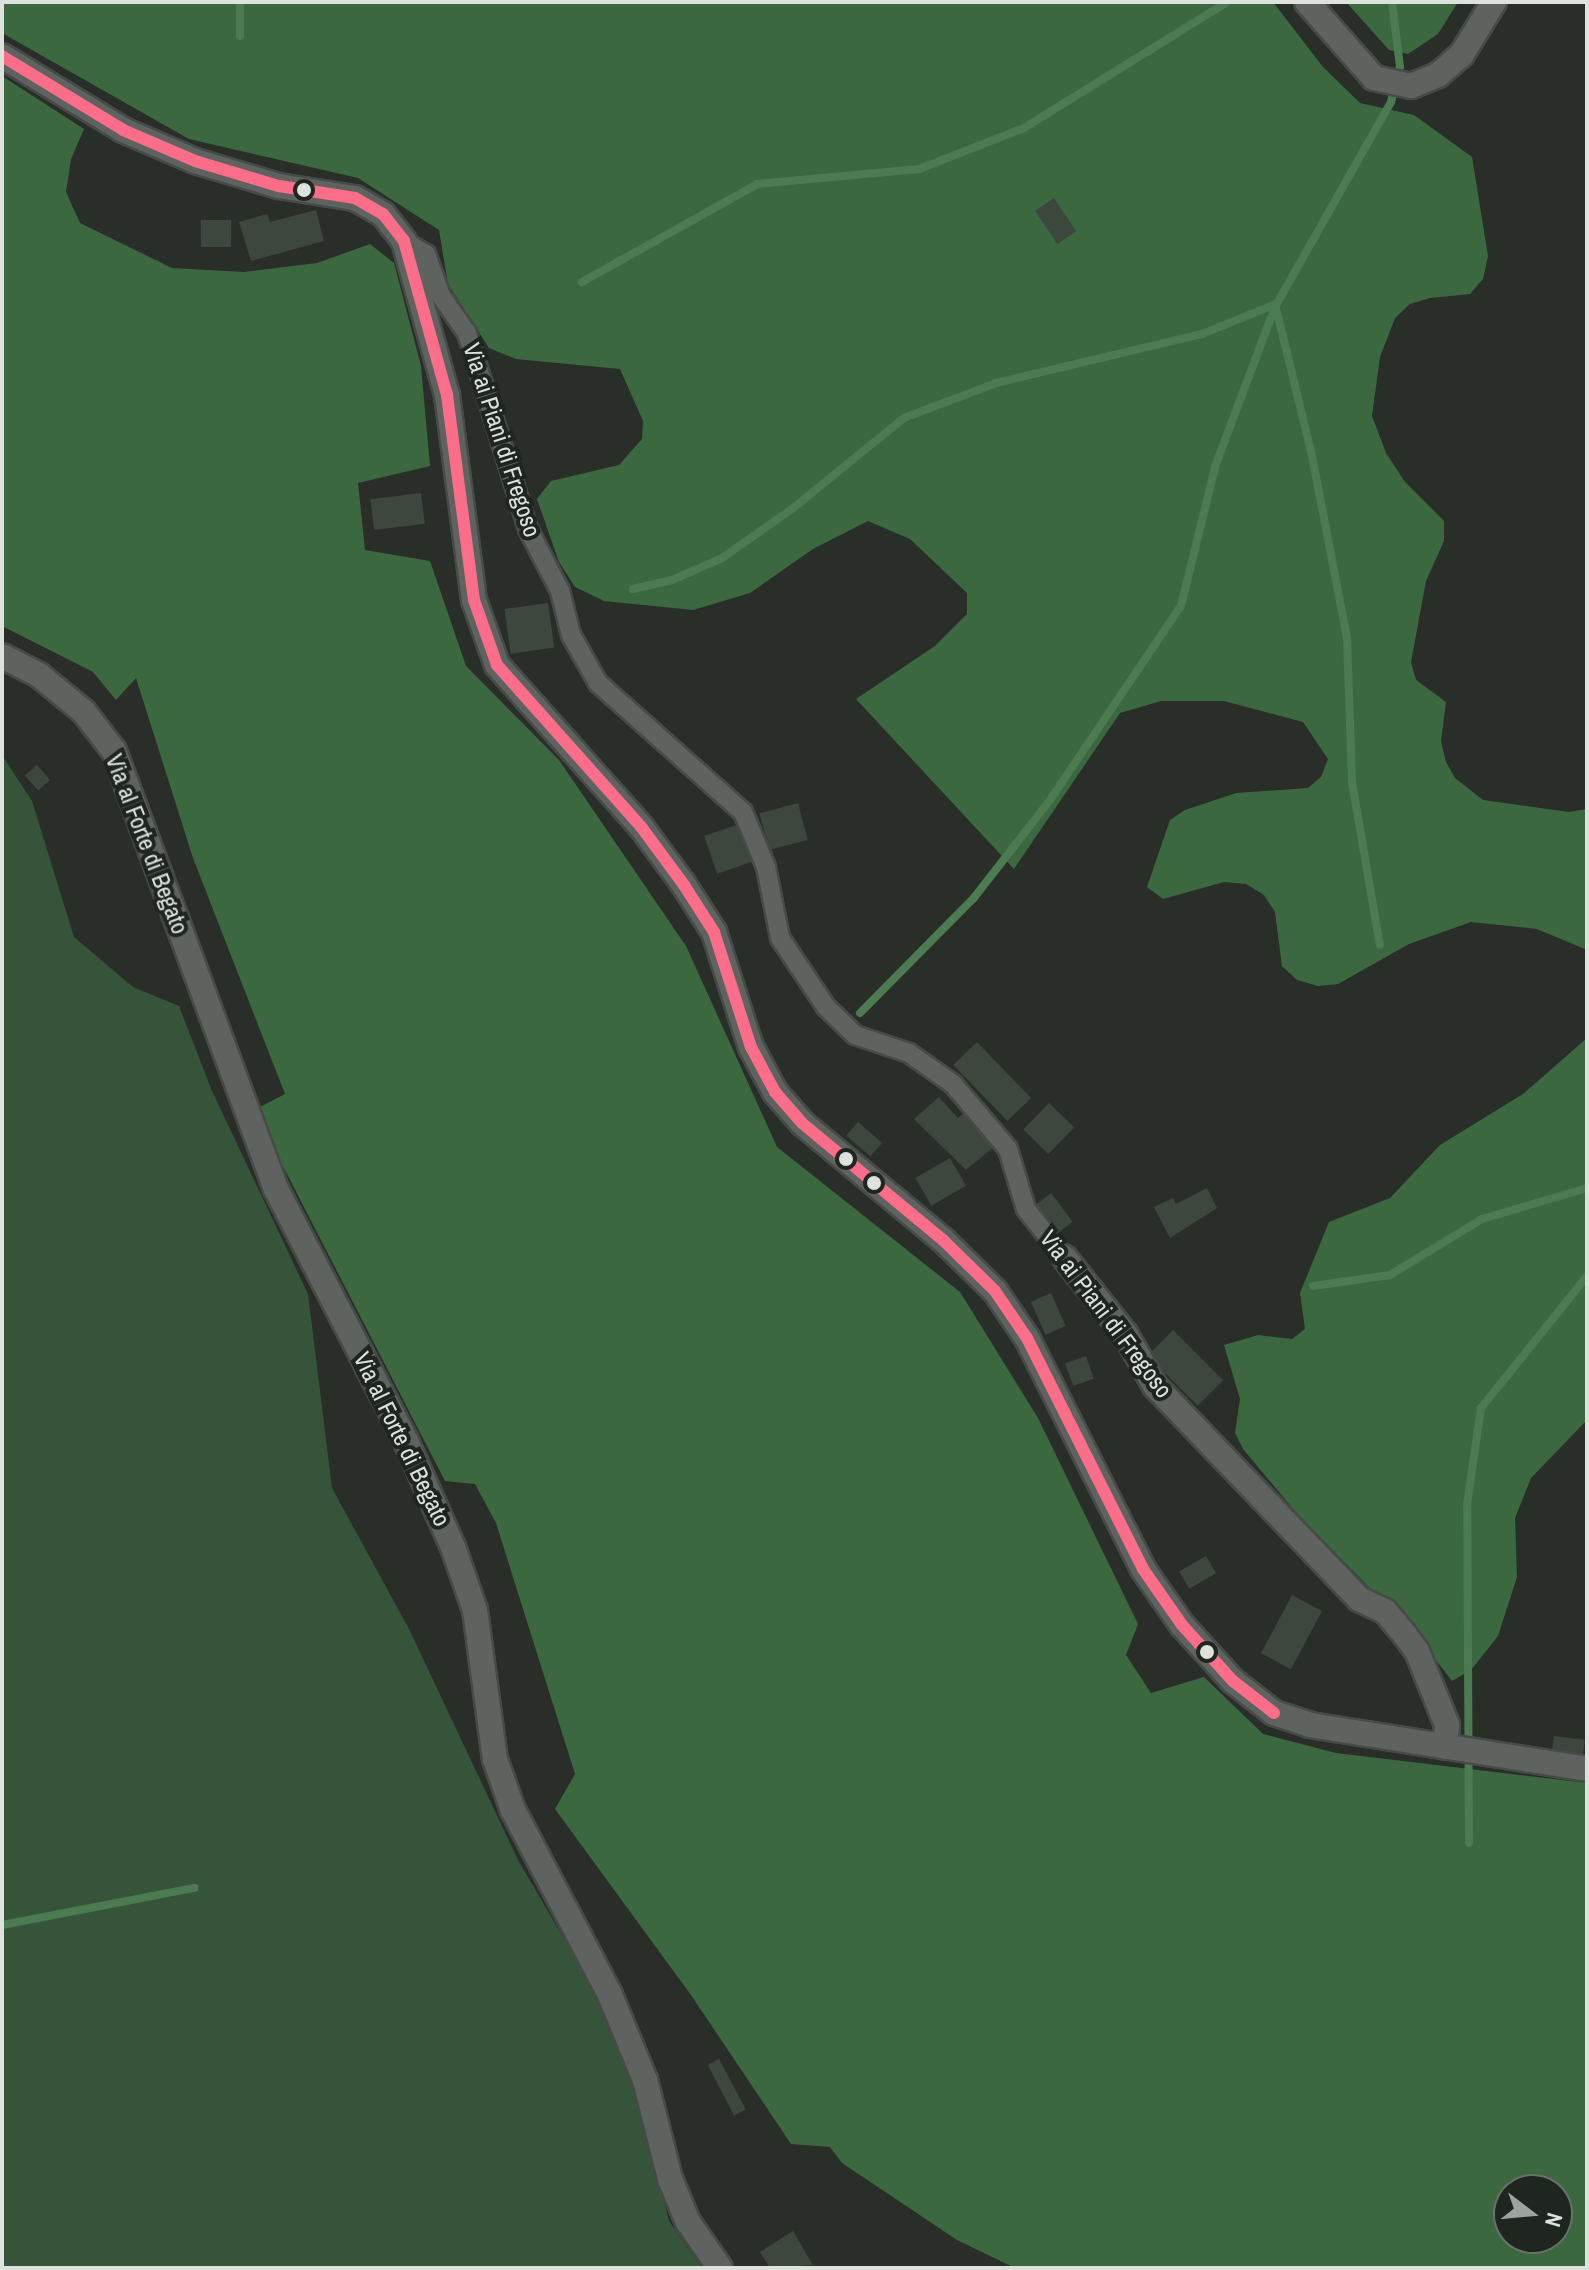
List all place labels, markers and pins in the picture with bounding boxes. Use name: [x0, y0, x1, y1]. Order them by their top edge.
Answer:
unlabelled marker: [296, 182, 312, 198]
unlabelled marker: [838, 1151, 854, 1167]
unlabelled marker: [866, 1175, 882, 1191]
unlabelled marker: [1199, 1644, 1215, 1660]

